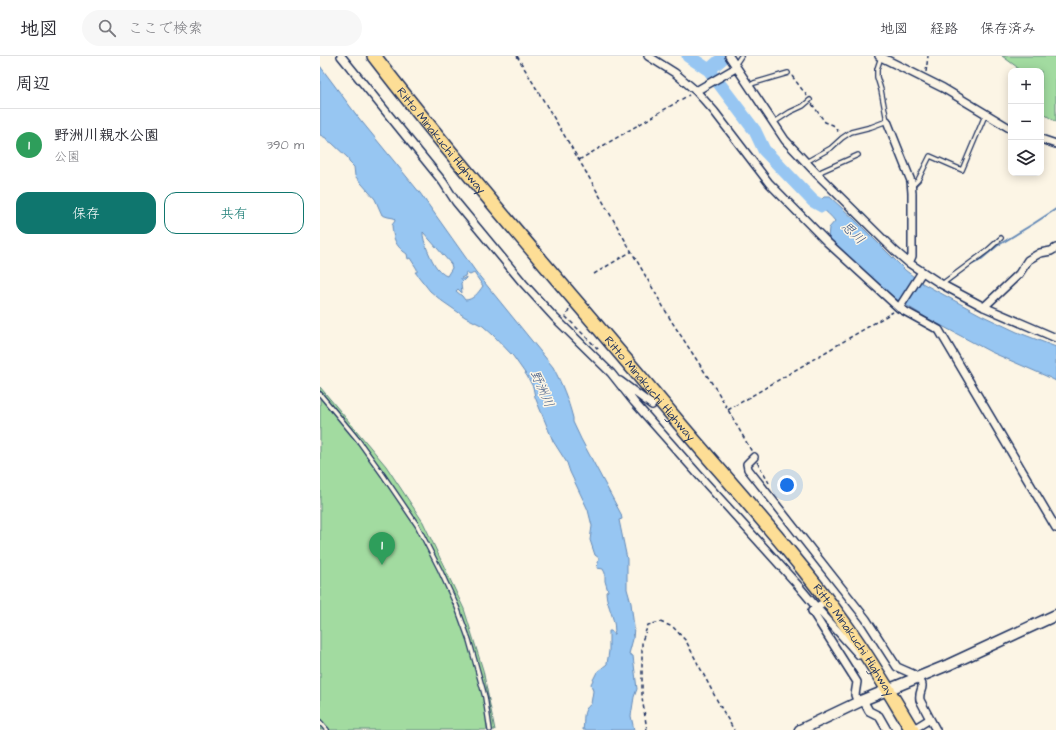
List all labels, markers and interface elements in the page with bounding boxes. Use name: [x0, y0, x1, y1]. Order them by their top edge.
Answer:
search box: [82, 10, 362, 46]
text: 地図: [20, 16, 58, 43]
icon: search: [96, 17, 118, 39]
text: ここで検索: [128, 18, 203, 39]
text: 地図: [880, 19, 908, 39]
text: 経路: [930, 19, 958, 39]
text: 保存済み: [980, 19, 1036, 39]
map controls: [1008, 68, 1044, 176]
button: +: [1008, 68, 1044, 104]
text: 周辺: [16, 72, 50, 96]
street label: Ritto Minakuchi Highway: [393, 84, 490, 198]
button: −: [1008, 104, 1044, 140]
text: 野洲川親水公園: [54, 125, 159, 146]
text: 1: [28, 136, 30, 154]
text: 390 m: [266, 136, 304, 154]
button: layers: [1008, 140, 1044, 176]
text: 公園: [54, 148, 80, 166]
button: 保存: [16, 192, 156, 234]
button: 共有: [164, 192, 304, 234]
water label: 思川: [837, 218, 869, 248]
street label: Ritto Minakuchi Highway: [600, 332, 699, 446]
water label: 野洲川: [526, 368, 558, 410]
your location: [777, 475, 797, 495]
pin: 1: [369, 532, 395, 565]
street label: Ritto Minakuchi Highway: [809, 580, 898, 700]

